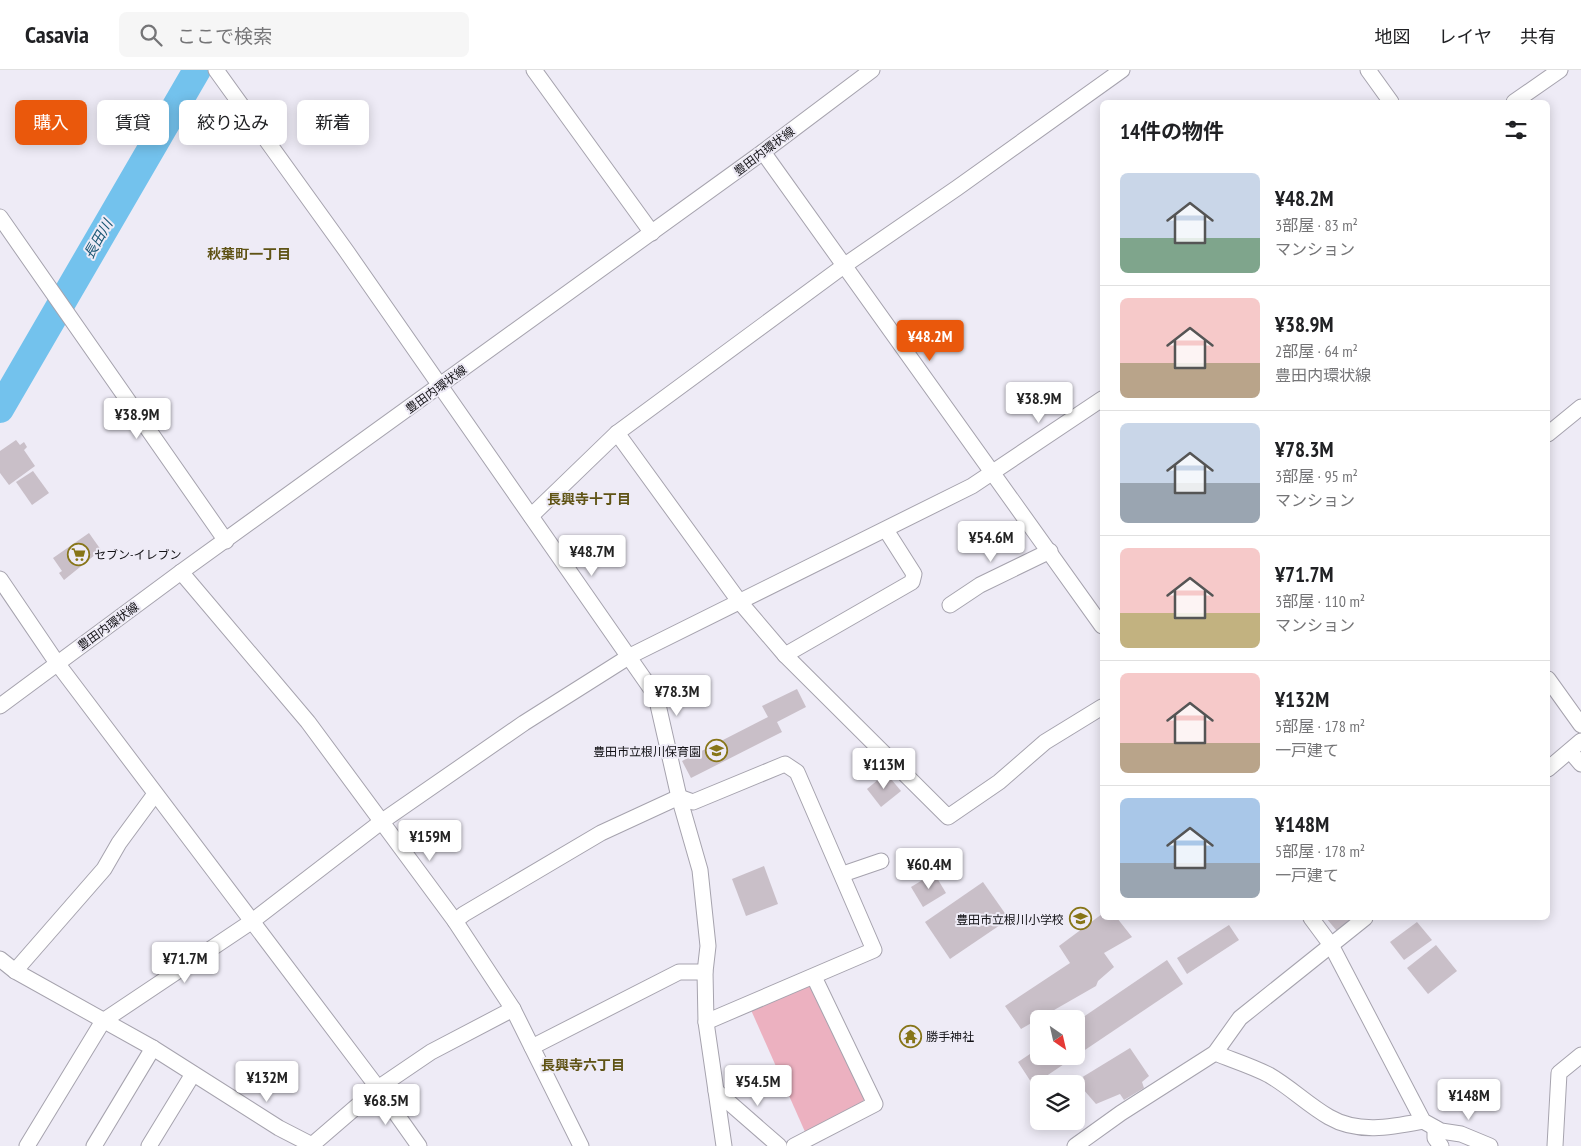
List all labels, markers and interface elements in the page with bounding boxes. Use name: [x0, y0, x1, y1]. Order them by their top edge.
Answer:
search box: [119, 12, 469, 57]
text: Casavia: [25, 19, 89, 50]
icon: search: [137, 21, 165, 49]
text: ここで検索: [177, 24, 272, 48]
text: 地図: [1375, 25, 1411, 48]
text: レイヤ: [1439, 25, 1492, 48]
text: 共有: [1520, 25, 1556, 48]
chip: 購入: [15, 100, 87, 145]
chip: 賃貸: [97, 100, 169, 145]
chip: 絞り込み: [179, 100, 287, 145]
chip: 新着: [297, 100, 369, 145]
icon: filters: [1502, 116, 1530, 144]
text: 14件の物件: [1120, 118, 1224, 145]
street label: 豊田内環状線: [731, 123, 797, 179]
text: ¥48.2M: [1275, 185, 1334, 212]
icon: home: [1160, 193, 1220, 253]
water label: 長田川: [80, 215, 117, 262]
text: 3部屋 · 83 m²: [1275, 215, 1358, 235]
text: マンション: [1275, 239, 1355, 259]
district label: 秋葉町一丁目: [207, 245, 291, 263]
text: ¥38.9M: [1275, 311, 1334, 338]
icon: home: [1160, 318, 1220, 378]
pin: ¥48.2M: [889, 320, 971, 362]
text: ¥48.2M: [908, 326, 952, 346]
text: 2部屋 · 64 m²: [1275, 341, 1358, 361]
street label: 豊田内環状線: [402, 362, 470, 416]
text: 豊田内環状線: [1275, 365, 1371, 385]
pin: ¥38.9M: [998, 382, 1080, 424]
text: ¥38.9M: [1017, 388, 1061, 408]
pin: ¥38.9M: [96, 398, 178, 440]
text: ¥38.9M: [115, 404, 159, 424]
text: ¥78.3M: [1275, 436, 1334, 463]
icon: home: [1160, 443, 1220, 503]
text: 3部屋 · 95 m²: [1275, 466, 1358, 486]
district label: 長興寺十丁目: [547, 490, 631, 508]
text: マンション: [1275, 490, 1355, 510]
pin: ¥54.6M: [950, 520, 1032, 563]
text: ¥54.6M: [969, 527, 1013, 547]
pin: ¥48.7M: [551, 534, 633, 577]
text: ¥48.7M: [570, 541, 614, 561]
supermarket icon: セブン-イレブン: [66, 542, 90, 566]
place label: セブン-イレブン: [94, 547, 182, 562]
text: ¥71.7M: [1275, 561, 1334, 588]
icon: home: [1160, 568, 1220, 628]
text: 3部屋 · 110 m²: [1275, 591, 1365, 611]
street label: 豊田内環状線: [74, 599, 142, 653]
text: マンション: [1275, 615, 1355, 635]
pin: ¥78.3M: [636, 674, 718, 717]
text: ¥78.3M: [655, 681, 699, 701]
text: ¥132M: [1275, 686, 1329, 713]
icon: home: [1160, 693, 1220, 753]
text: 5部屋 · 178 m²: [1275, 716, 1365, 736]
school or university icon: 豊田市立根川保育園: [705, 739, 729, 763]
text: 一戸建て: [1275, 740, 1339, 760]
place label: 豊田市立根川保育園: [593, 744, 701, 759]
pin: ¥113M: [849, 748, 919, 790]
text: ¥113M: [863, 754, 905, 774]
text: ¥148M: [1275, 811, 1329, 838]
icon: home: [1160, 818, 1220, 878]
pin: ¥159M: [395, 820, 465, 862]
text: ¥159M: [409, 826, 451, 846]
text: 5部屋 · 178 m²: [1275, 841, 1365, 861]
pin: ¥60.4M: [888, 848, 970, 890]
text: ¥60.4M: [907, 854, 951, 874]
text: 一戸建て: [1275, 865, 1339, 885]
school or university icon: 豊田市立根川小学校: [1068, 907, 1092, 931]
place label: 豊田市立根川小学校: [956, 912, 1064, 927]
pin: ¥71.7M: [144, 942, 226, 984]
text: ¥71.7M: [163, 948, 207, 968]
north arrow: [1030, 1010, 1085, 1065]
map controls: [1030, 1010, 1085, 1130]
temple icon: 勝手神社: [898, 1024, 922, 1048]
place label: 勝手神社: [926, 1029, 974, 1044]
district label: 長興寺六丁目: [541, 1056, 625, 1074]
pin: ¥132M: [232, 1060, 302, 1103]
pin: ¥54.5M: [717, 1064, 799, 1107]
text: ¥132M: [246, 1067, 288, 1087]
text: ¥54.5M: [736, 1071, 780, 1091]
button: layers: [1030, 1075, 1085, 1130]
pin: ¥148M: [1434, 1078, 1504, 1121]
pin: ¥68.5M: [345, 1084, 427, 1126]
text: ¥148M: [1448, 1085, 1490, 1105]
text: ¥68.5M: [364, 1090, 408, 1110]

